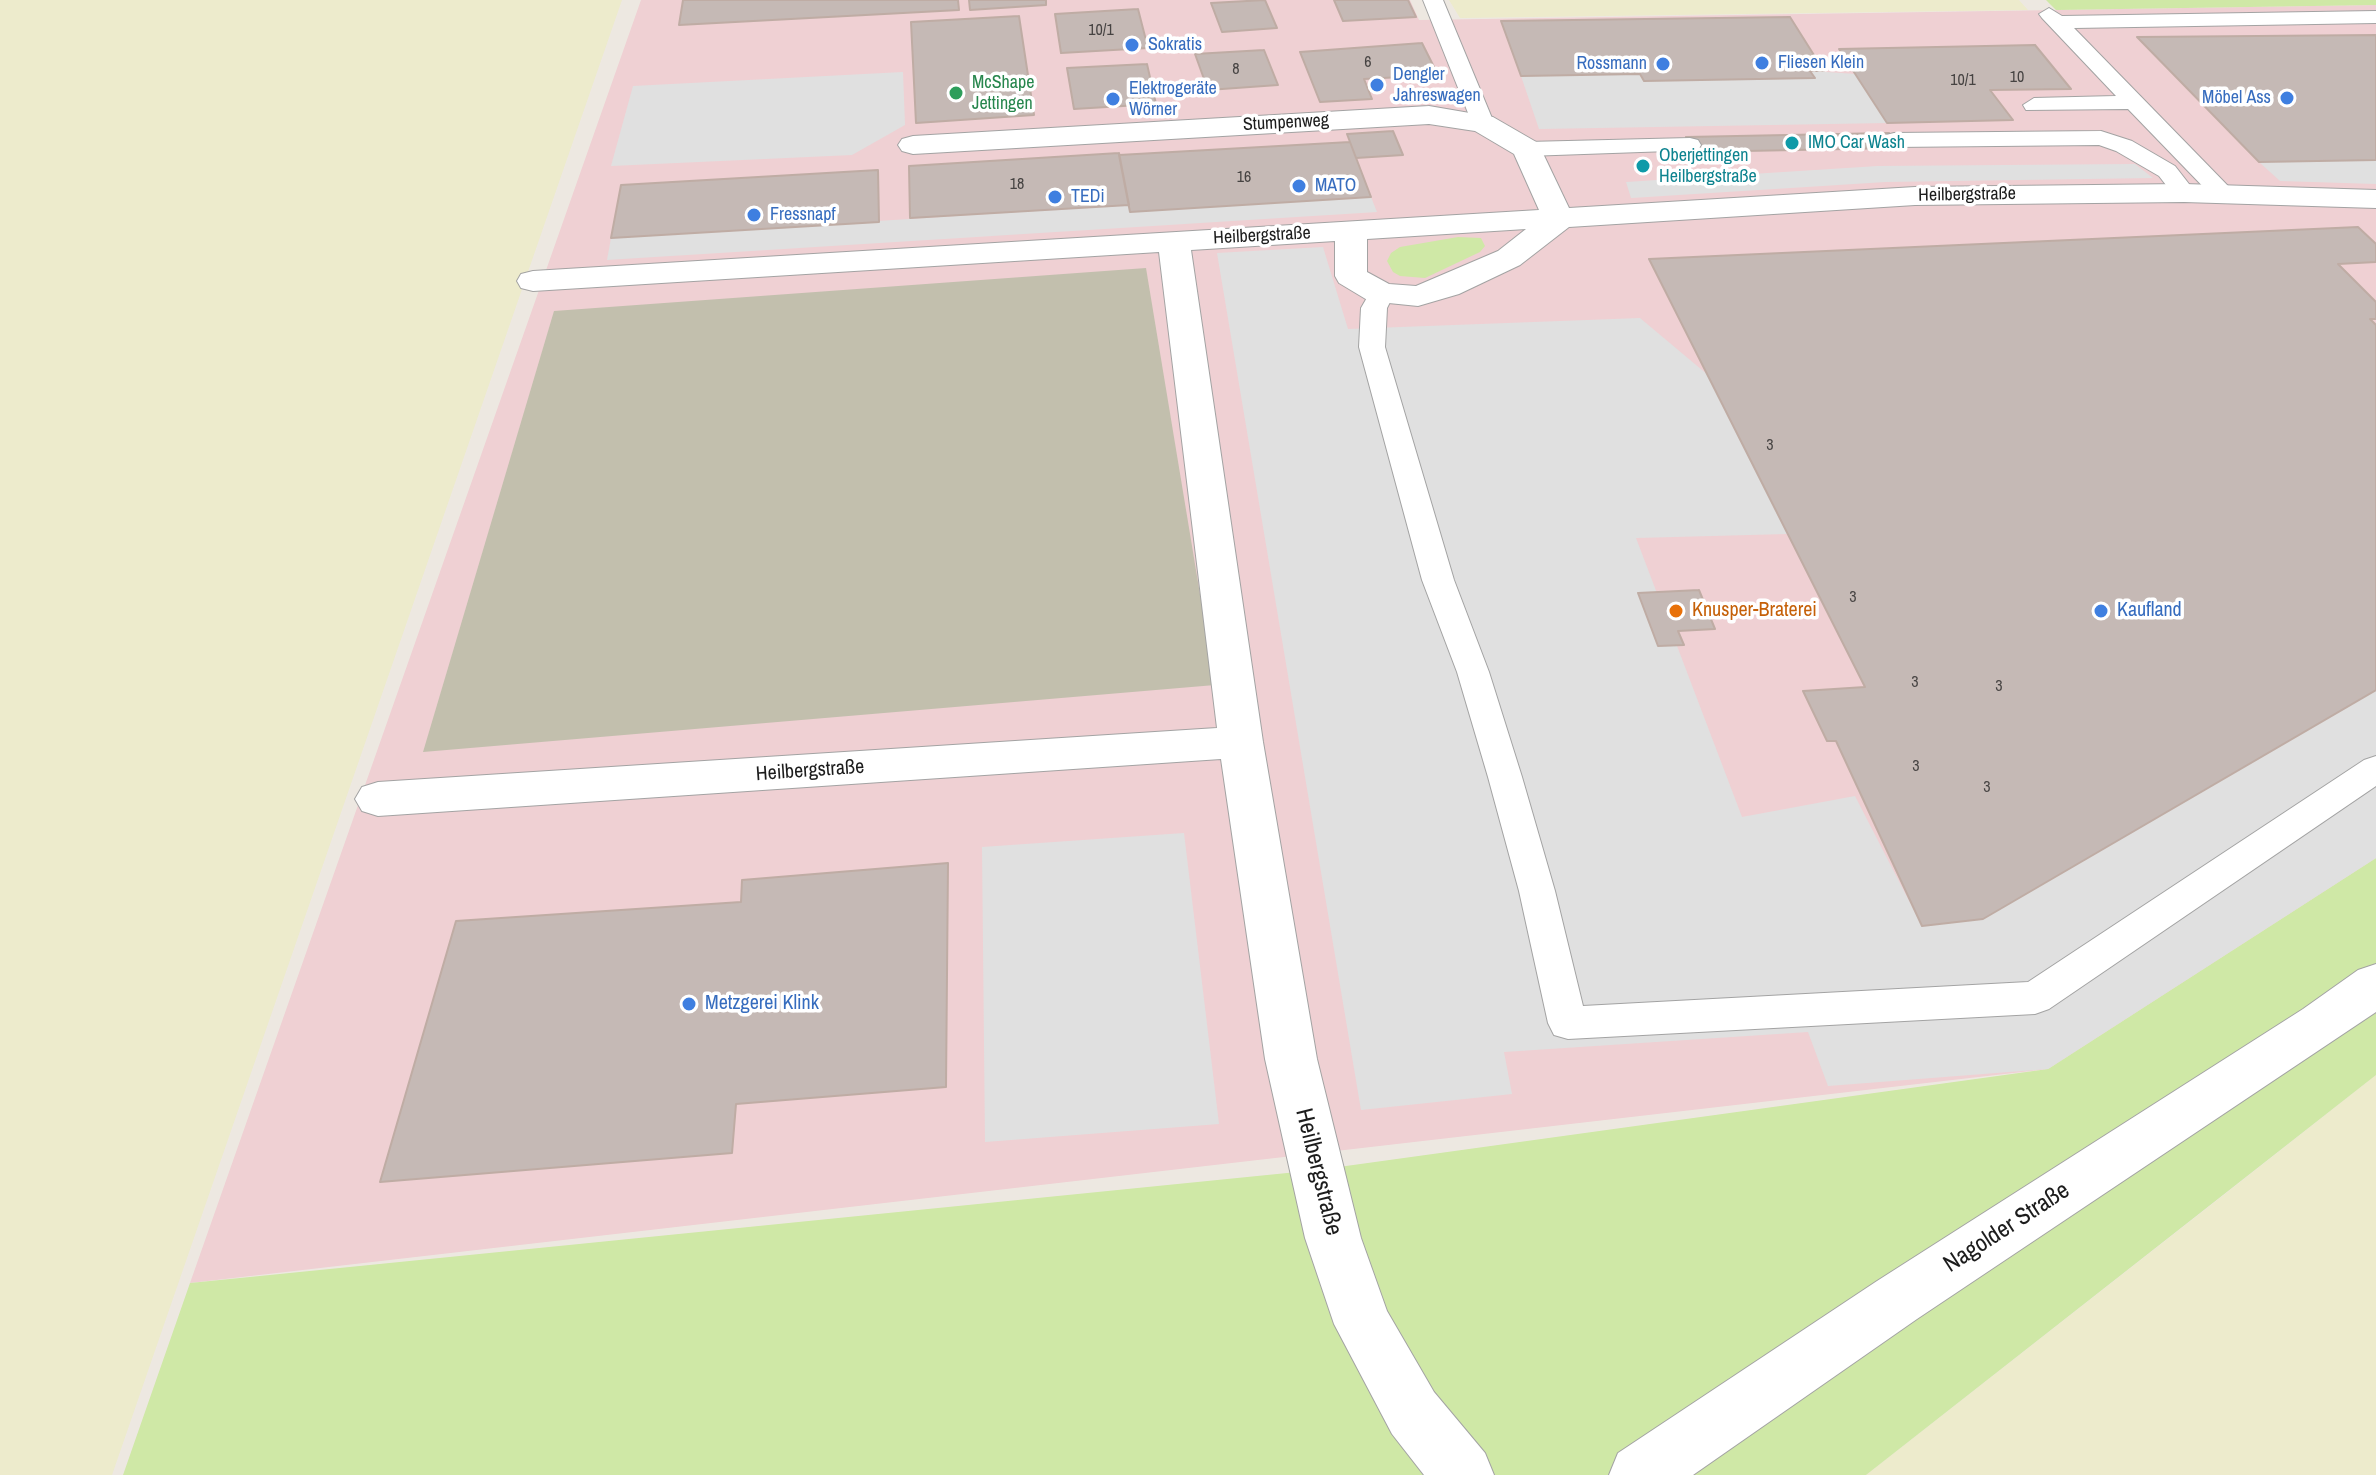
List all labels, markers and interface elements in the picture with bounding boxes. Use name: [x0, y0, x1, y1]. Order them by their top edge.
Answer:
house number: 10/1: [1088, 21, 1114, 41]
place label: Sokratis: [1148, 34, 1202, 56]
marker: Sokratis: [1123, 36, 1141, 54]
place label: Fliesen Klein: [1778, 52, 1864, 74]
house number: 6: [1364, 53, 1372, 73]
place label: Rossmann: [1576, 53, 1647, 75]
marker: Fliesen Klein: [1753, 54, 1771, 72]
marker: Rossmann: [1654, 55, 1672, 73]
house number: 8: [1232, 60, 1240, 80]
place label: Dengler Jahreswagen: [1393, 64, 1481, 106]
house number: 10: [2010, 68, 2024, 88]
house number: 10/1: [1950, 71, 1976, 91]
place label: McShape Jettingen: [972, 72, 1034, 114]
marker: Dengler Jahreswagen: [1368, 76, 1386, 94]
place label: Elektrogeräte Wörner: [1129, 78, 1217, 120]
marker: McShape Jettingen: [947, 84, 965, 102]
place label: Möbel Ass: [2202, 87, 2271, 109]
marker: Möbel Ass: [2278, 89, 2296, 107]
marker: Elektrogeräte Wörner: [1104, 90, 1122, 108]
street label: Stumpenweg: [1242, 110, 1330, 136]
place label: IMO Car Wash: [1808, 132, 1905, 154]
marker: IMO Car Wash: [1783, 134, 1801, 152]
place label: Oberjettingen Heilbergstraße: [1659, 145, 1757, 188]
marker: Oberjettingen Heilbergstraße: [1634, 157, 1652, 175]
house number: 16: [1237, 168, 1251, 188]
house number: 18: [1010, 175, 1024, 195]
place label: MATO: [1315, 175, 1356, 197]
marker: MATO: [1290, 177, 1308, 195]
street label: Heilbergstraße: [1918, 183, 2016, 207]
place label: TEDi: [1071, 186, 1105, 208]
marker: TEDi: [1046, 188, 1064, 206]
place label: Fressnapf: [770, 204, 836, 226]
marker: Fressnapf: [745, 206, 763, 224]
street label: Heilbergstraße: [1213, 223, 1311, 249]
house number: 3: [1766, 436, 1774, 456]
house number: 3: [1849, 588, 1857, 608]
place label: Knusper-Braterei: [1692, 599, 1817, 623]
place label: Kaufland: [2117, 599, 2182, 623]
marker: Knusper-Braterei: [1667, 602, 1685, 620]
marker: Kaufland: [2092, 602, 2110, 620]
house number: 3: [1911, 673, 1919, 693]
house number: 3: [1995, 677, 2003, 697]
street label: Heilbergstraße: [755, 755, 865, 787]
house number: 3: [1912, 757, 1920, 777]
house number: 3: [1983, 778, 1991, 798]
place label: Metzgerei Klink: [705, 992, 819, 1016]
marker: Metzgerei Klink: [680, 995, 698, 1013]
street label: Heilbergstraße: [1288, 1105, 1348, 1239]
street label: Nagolder Straße: [1939, 1177, 2075, 1279]

